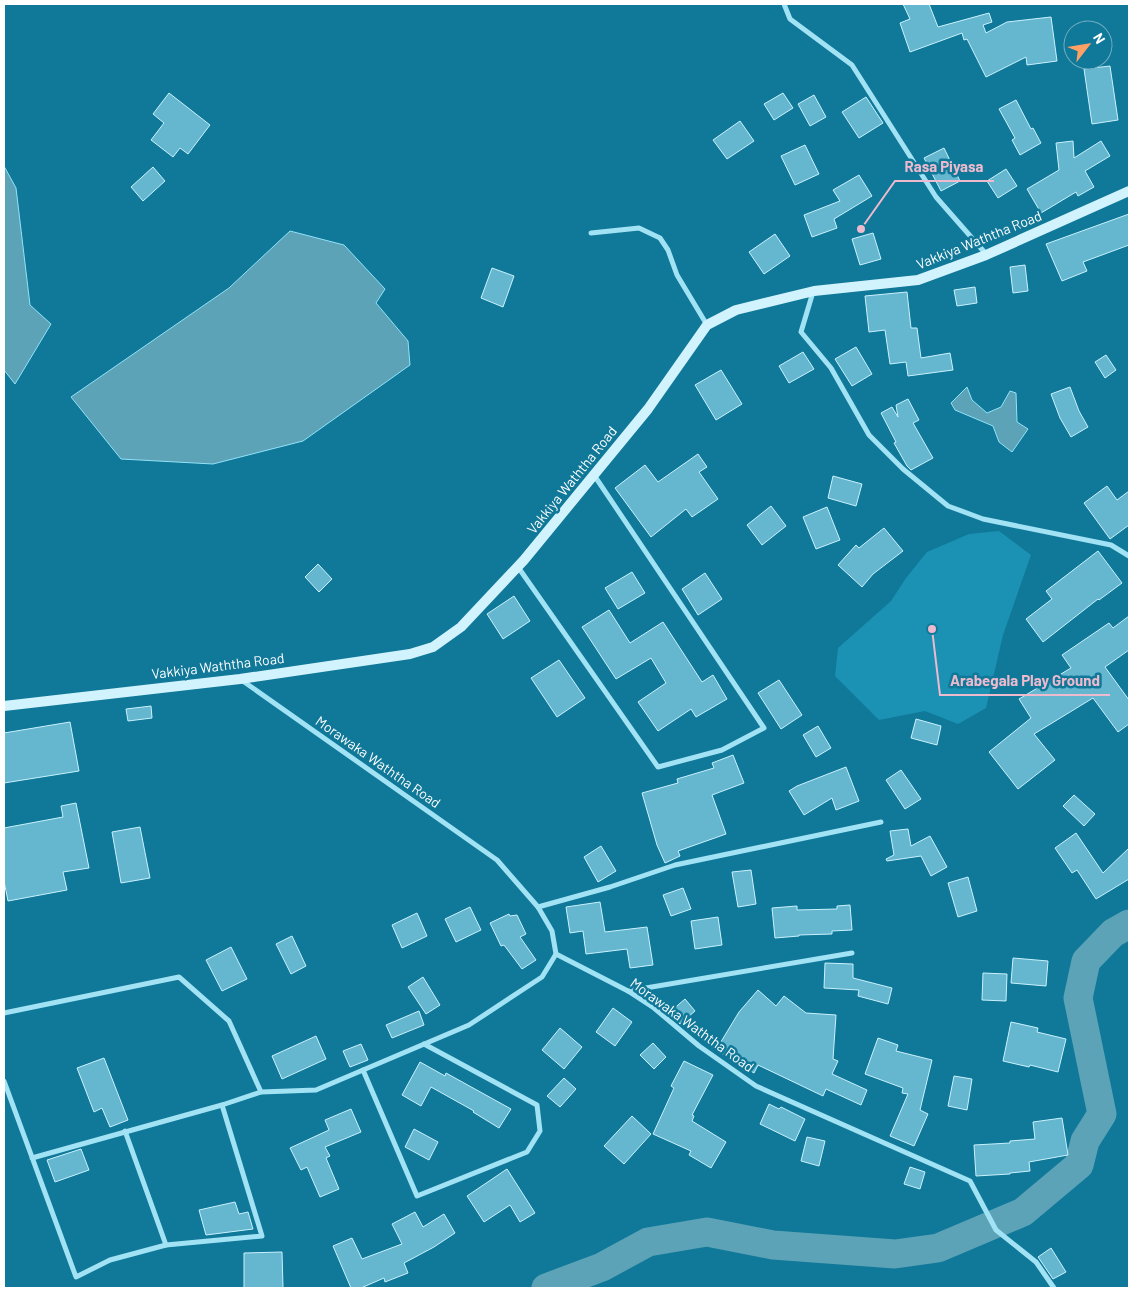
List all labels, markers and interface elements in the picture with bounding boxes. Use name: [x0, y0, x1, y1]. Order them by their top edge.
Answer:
north arrow: [1063, 20, 1113, 70]
text: N: [1090, 30, 1109, 46]
callout: Rasa Piyasa: [895, 151, 994, 181]
text: Rasa Piyasa: [905, 157, 984, 175]
street label: Vakkiya Waththa Road: [914, 207, 1044, 272]
street label: Vakkiya Waththa Road: [523, 422, 620, 537]
street label: Vakkiya Waththa Road: [151, 649, 285, 682]
callout: Arabegala Play Ground: [940, 665, 1110, 695]
text: Arabegala Play Ground: [950, 671, 1100, 689]
street label: Morawaka Waththa Road: [313, 712, 444, 811]
street label: Morawaka Waththa Road: [627, 974, 757, 1075]

